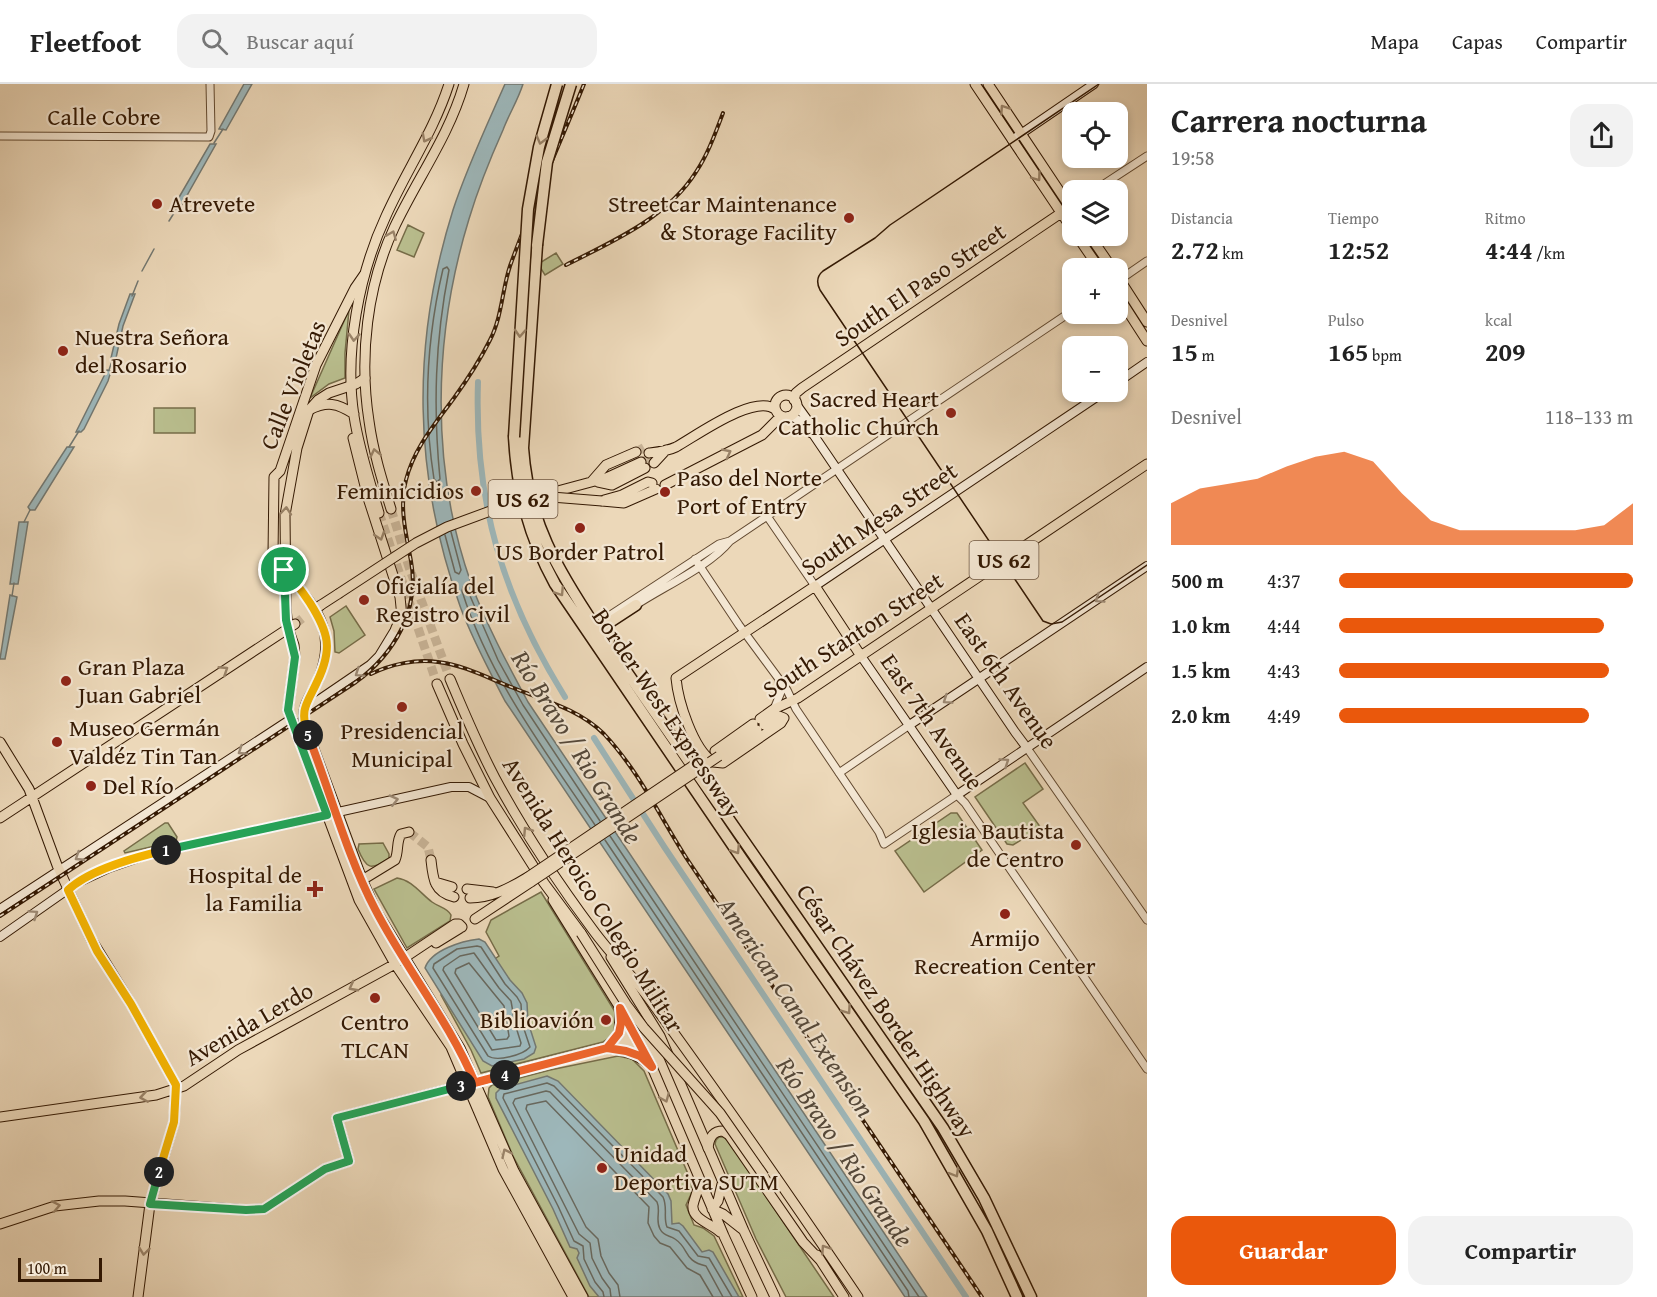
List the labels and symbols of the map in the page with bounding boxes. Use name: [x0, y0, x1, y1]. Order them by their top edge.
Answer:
street label: Calle Cobre: [48, 99, 160, 134]
one-way arrow: [1000, 105, 1011, 116]
one-way arrow: [422, 131, 433, 142]
one-way arrow: [535, 135, 548, 145]
one-way arrow: [1029, 170, 1040, 181]
place label: Atrevete: [169, 186, 255, 221]
place label: Streetcar Maintenance & Storage Facility: [608, 186, 837, 249]
marker: Atrevete: [150, 197, 164, 211]
marker: Streetcar Maintenance & Storage Facility: [842, 211, 856, 225]
street label: South El Paso Street: [827, 214, 1013, 355]
one-way arrow: [385, 230, 397, 241]
street label: Calle Violetas: [251, 315, 334, 455]
place label: Nuestra Señora del Rosario: [75, 319, 230, 382]
one-way arrow: [513, 329, 526, 338]
one-way arrow: [348, 332, 361, 341]
marker: Nuestra Señora del Rosario: [56, 344, 70, 358]
place label: Sacred Heart Catholic Church: [778, 381, 940, 444]
marker: Sacred Heart Catholic Church: [944, 406, 958, 420]
one-way arrow: [370, 448, 383, 458]
one-way arrow: [720, 448, 731, 460]
street label: South Mesa Street: [793, 453, 964, 584]
place label: Paso del Norte Port of Entry: [677, 460, 822, 523]
place label: Feminicidios: [337, 473, 464, 508]
road number: US 62: [488, 480, 558, 518]
marker: Feminicidios: [469, 484, 483, 498]
marker: Paso del Norte Port of Entry: [658, 485, 672, 499]
one-way arrow: [279, 507, 292, 516]
marker: US Border Patrol: [573, 521, 587, 535]
one-way arrow: [373, 530, 385, 541]
place label: US Border Patrol: [496, 534, 665, 569]
road number: US 62: [970, 541, 1038, 579]
pin: [258, 544, 309, 595]
street label: South Stanton Street: [755, 563, 951, 706]
place label: Oficialía del Registro Civil: [376, 568, 510, 631]
one-way arrow: [553, 585, 564, 596]
one-way arrow: [1094, 592, 1105, 603]
marker: Oficialía del Registro Civil: [357, 593, 371, 607]
street label: Border West Expressway: [584, 601, 751, 824]
street label: East 6th Avenue: [946, 605, 1066, 756]
water label: Río Bravo / Rio Grande: [501, 641, 653, 851]
street label: East 7th Avenue: [872, 646, 992, 797]
place label: Gran Plaza Juan Gabriel: [75, 649, 201, 712]
one-way arrow: [218, 665, 228, 677]
one-way arrow: [355, 666, 366, 677]
marker: Gran Plaza Juan Gabriel: [59, 674, 73, 688]
one-way arrow: [943, 693, 954, 704]
marker: Presidencial Municipal: [395, 700, 409, 714]
place label: Museo Germán Valdéz Tin Tan: [69, 710, 220, 773]
place label: Presidencial Municipal: [341, 713, 464, 776]
pin: 5: [293, 720, 323, 750]
marker: Museo Germán Valdéz Tin Tan: [50, 735, 64, 749]
one-way arrow: [238, 743, 248, 755]
street label: Avenida Heroico Colegio Militar: [494, 750, 693, 1039]
one-way arrow: [999, 759, 1010, 770]
place label: Del Río: [103, 768, 174, 803]
marker: Del Río: [84, 779, 98, 793]
one-way arrow: [388, 794, 398, 807]
place label: Iglesia Bautista de Centro: [911, 813, 1065, 876]
one-way arrow: [523, 827, 535, 837]
pin: 1: [151, 835, 181, 865]
marker: Iglesia Bautista de Centro: [1069, 838, 1083, 852]
one-way arrow: [729, 844, 740, 855]
one-way arrow: [75, 850, 85, 862]
place label: Hospital de la Familia: [189, 857, 303, 920]
street label: César Chávez Border Highway: [788, 877, 985, 1145]
marker: Hospital de la Familia: [306, 880, 324, 898]
water label: American Canal Extension: [707, 888, 885, 1125]
marker: Armijo Recreation Center: [998, 907, 1012, 921]
one-way arrow: [28, 910, 39, 921]
place label: Armijo Recreation Center: [914, 920, 1096, 983]
street label: Avenida Lerdo: [178, 973, 320, 1075]
one-way arrow: [349, 980, 359, 991]
marker: Centro TLCAN: [368, 991, 382, 1005]
place label: Biblioavión: [480, 1002, 595, 1037]
place label: Centro TLCAN: [341, 1004, 409, 1067]
one-way arrow: [840, 1004, 851, 1015]
marker: Biblioavión: [599, 1013, 613, 1027]
water label: Río Bravo / Rio Grande: [766, 1048, 924, 1255]
pin: 4: [490, 1060, 520, 1090]
pin: 3: [446, 1071, 476, 1101]
one-way arrow: [140, 1090, 149, 1102]
one-way arrow: [658, 1092, 670, 1103]
place label: Unidad Deportiva SUTM: [614, 1136, 779, 1199]
one-way arrow: [501, 1148, 513, 1159]
pin: 2: [144, 1157, 174, 1187]
marker: Unidad Deportiva SUTM: [595, 1161, 609, 1175]
one-way arrow: [948, 1167, 959, 1177]
one-way arrow: [50, 1200, 60, 1213]
one-way arrow: [821, 1244, 832, 1255]
one-way arrow: [138, 1246, 151, 1255]
scale bar: [18, 1255, 102, 1282]

